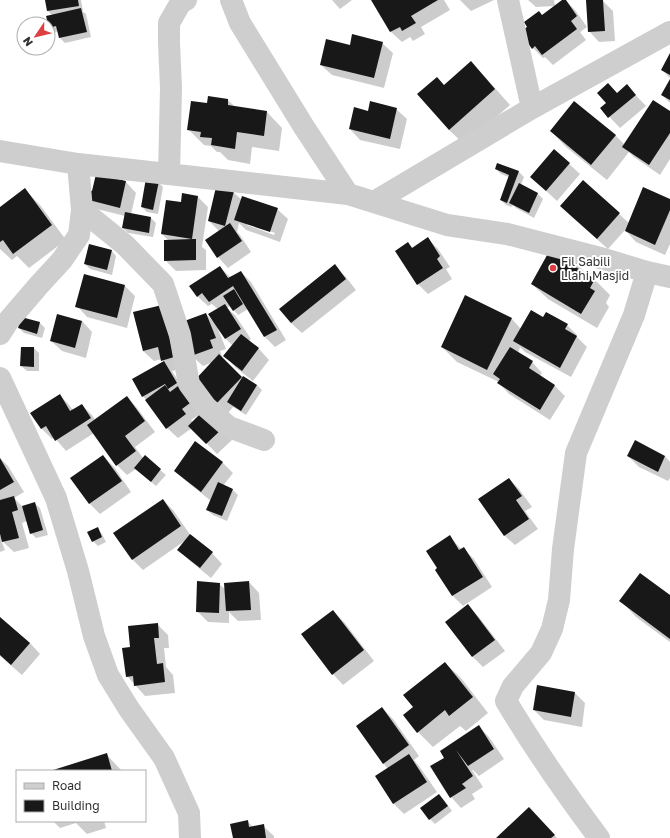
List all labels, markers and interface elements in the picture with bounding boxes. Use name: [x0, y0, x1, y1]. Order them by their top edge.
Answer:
north arrow: [16, 16, 56, 56]
text: N: [20, 35, 35, 49]
place label: Fil Sabili Llahi Masjid: [561, 254, 629, 283]
marker: Fil Sabili Llahi Masjid: [548, 263, 558, 273]
legend: [16, 770, 146, 822]
text: Road: [52, 778, 81, 793]
text: Building: [52, 798, 100, 813]

